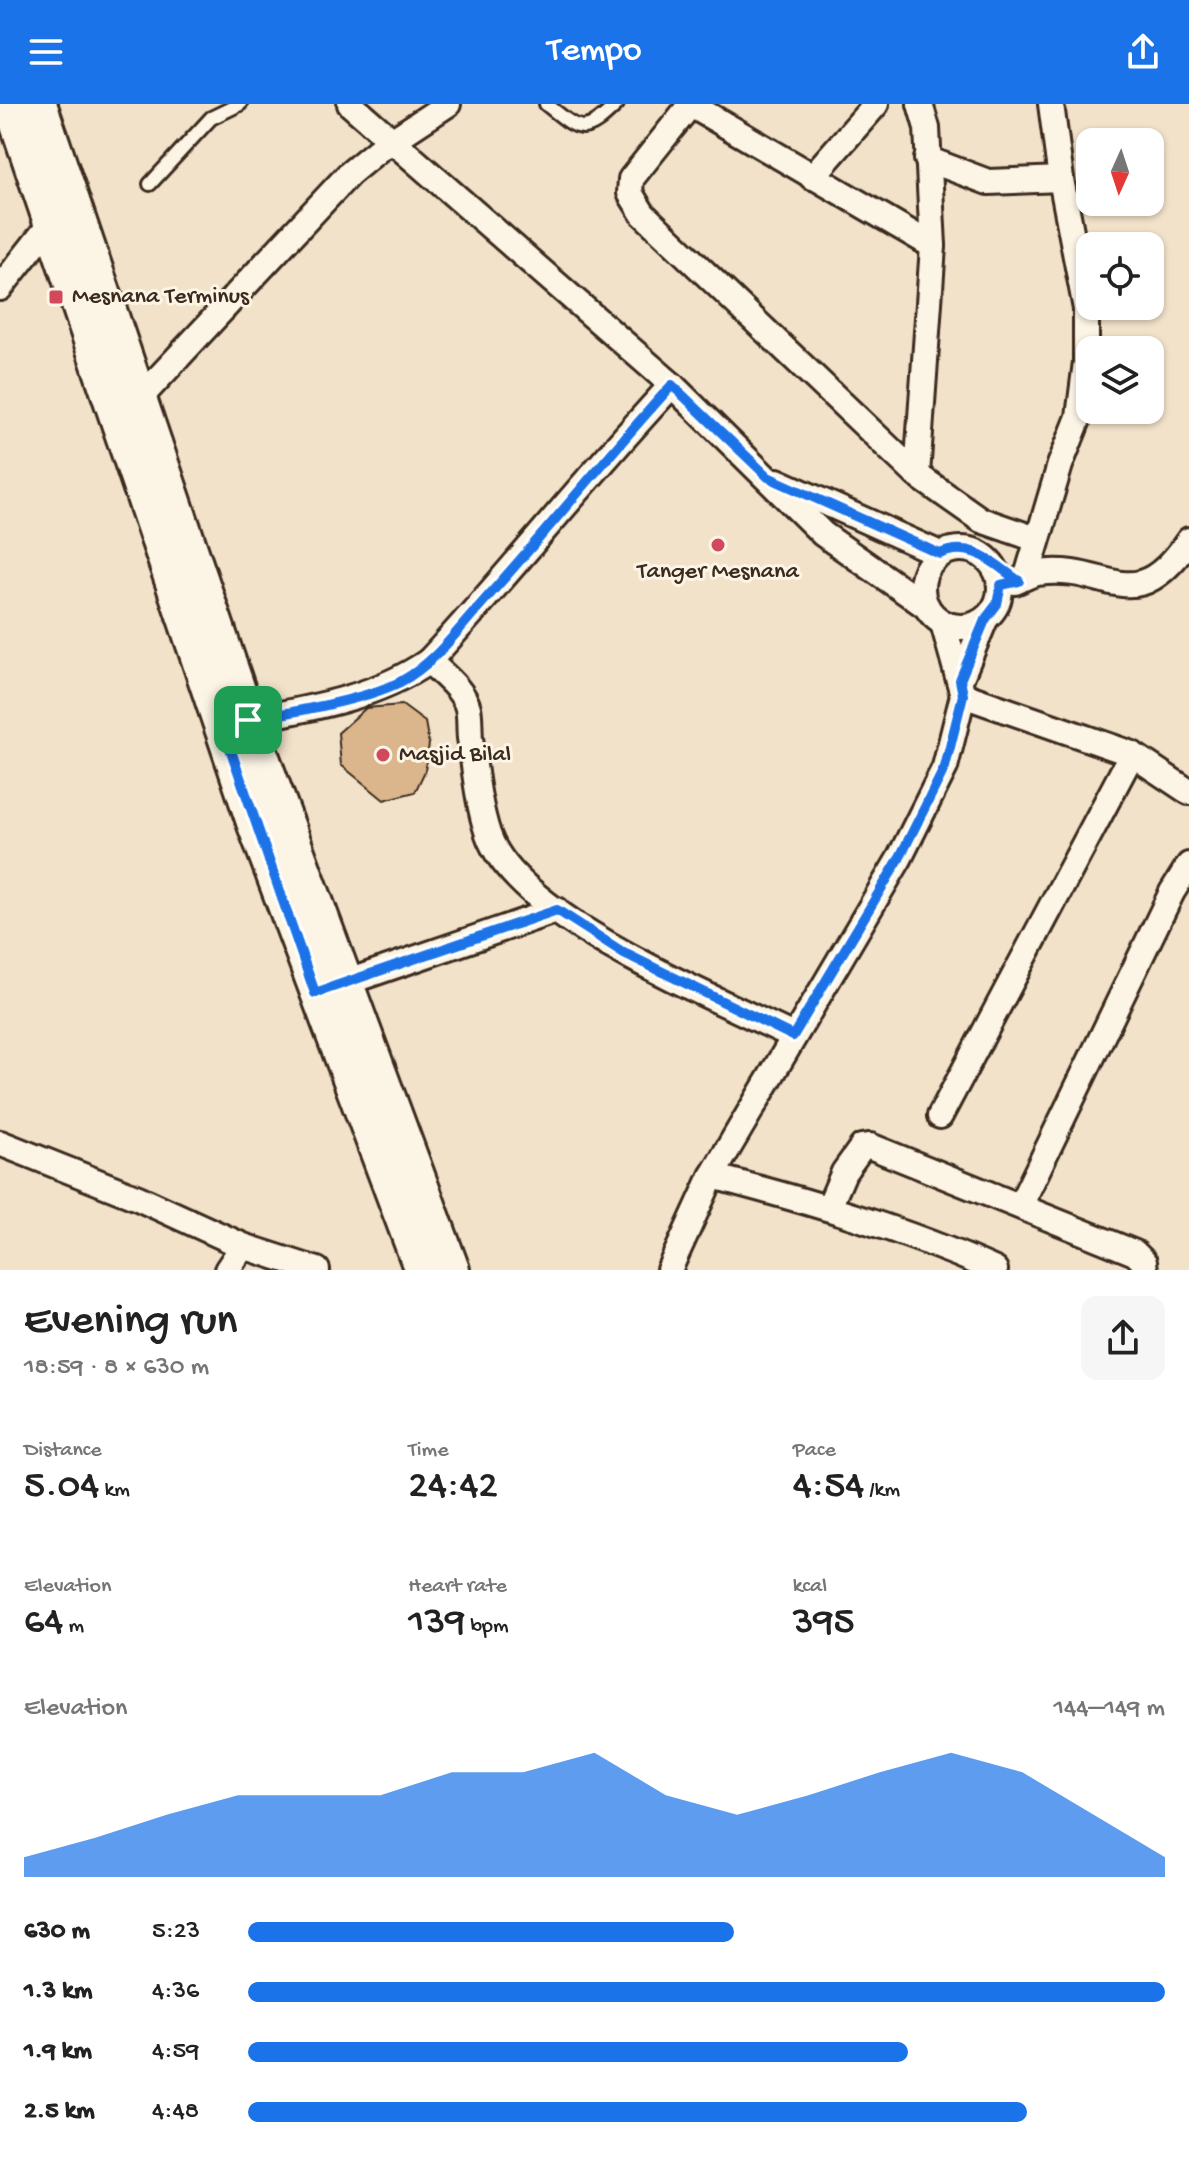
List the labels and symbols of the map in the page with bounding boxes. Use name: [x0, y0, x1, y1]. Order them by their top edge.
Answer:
north arrow: [1076, 128, 1164, 216]
place label: Mesnana Terminus: [72, 283, 250, 312]
marker: Mesnana Terminus: [47, 288, 65, 306]
marker: Tanger Mesnana: [709, 536, 727, 554]
place label: Tanger Mesnana: [635, 558, 799, 587]
pin: [214, 686, 282, 754]
place label: Masjid Bilal: [399, 741, 511, 770]
marker: Masjid Bilal: [374, 746, 392, 764]

